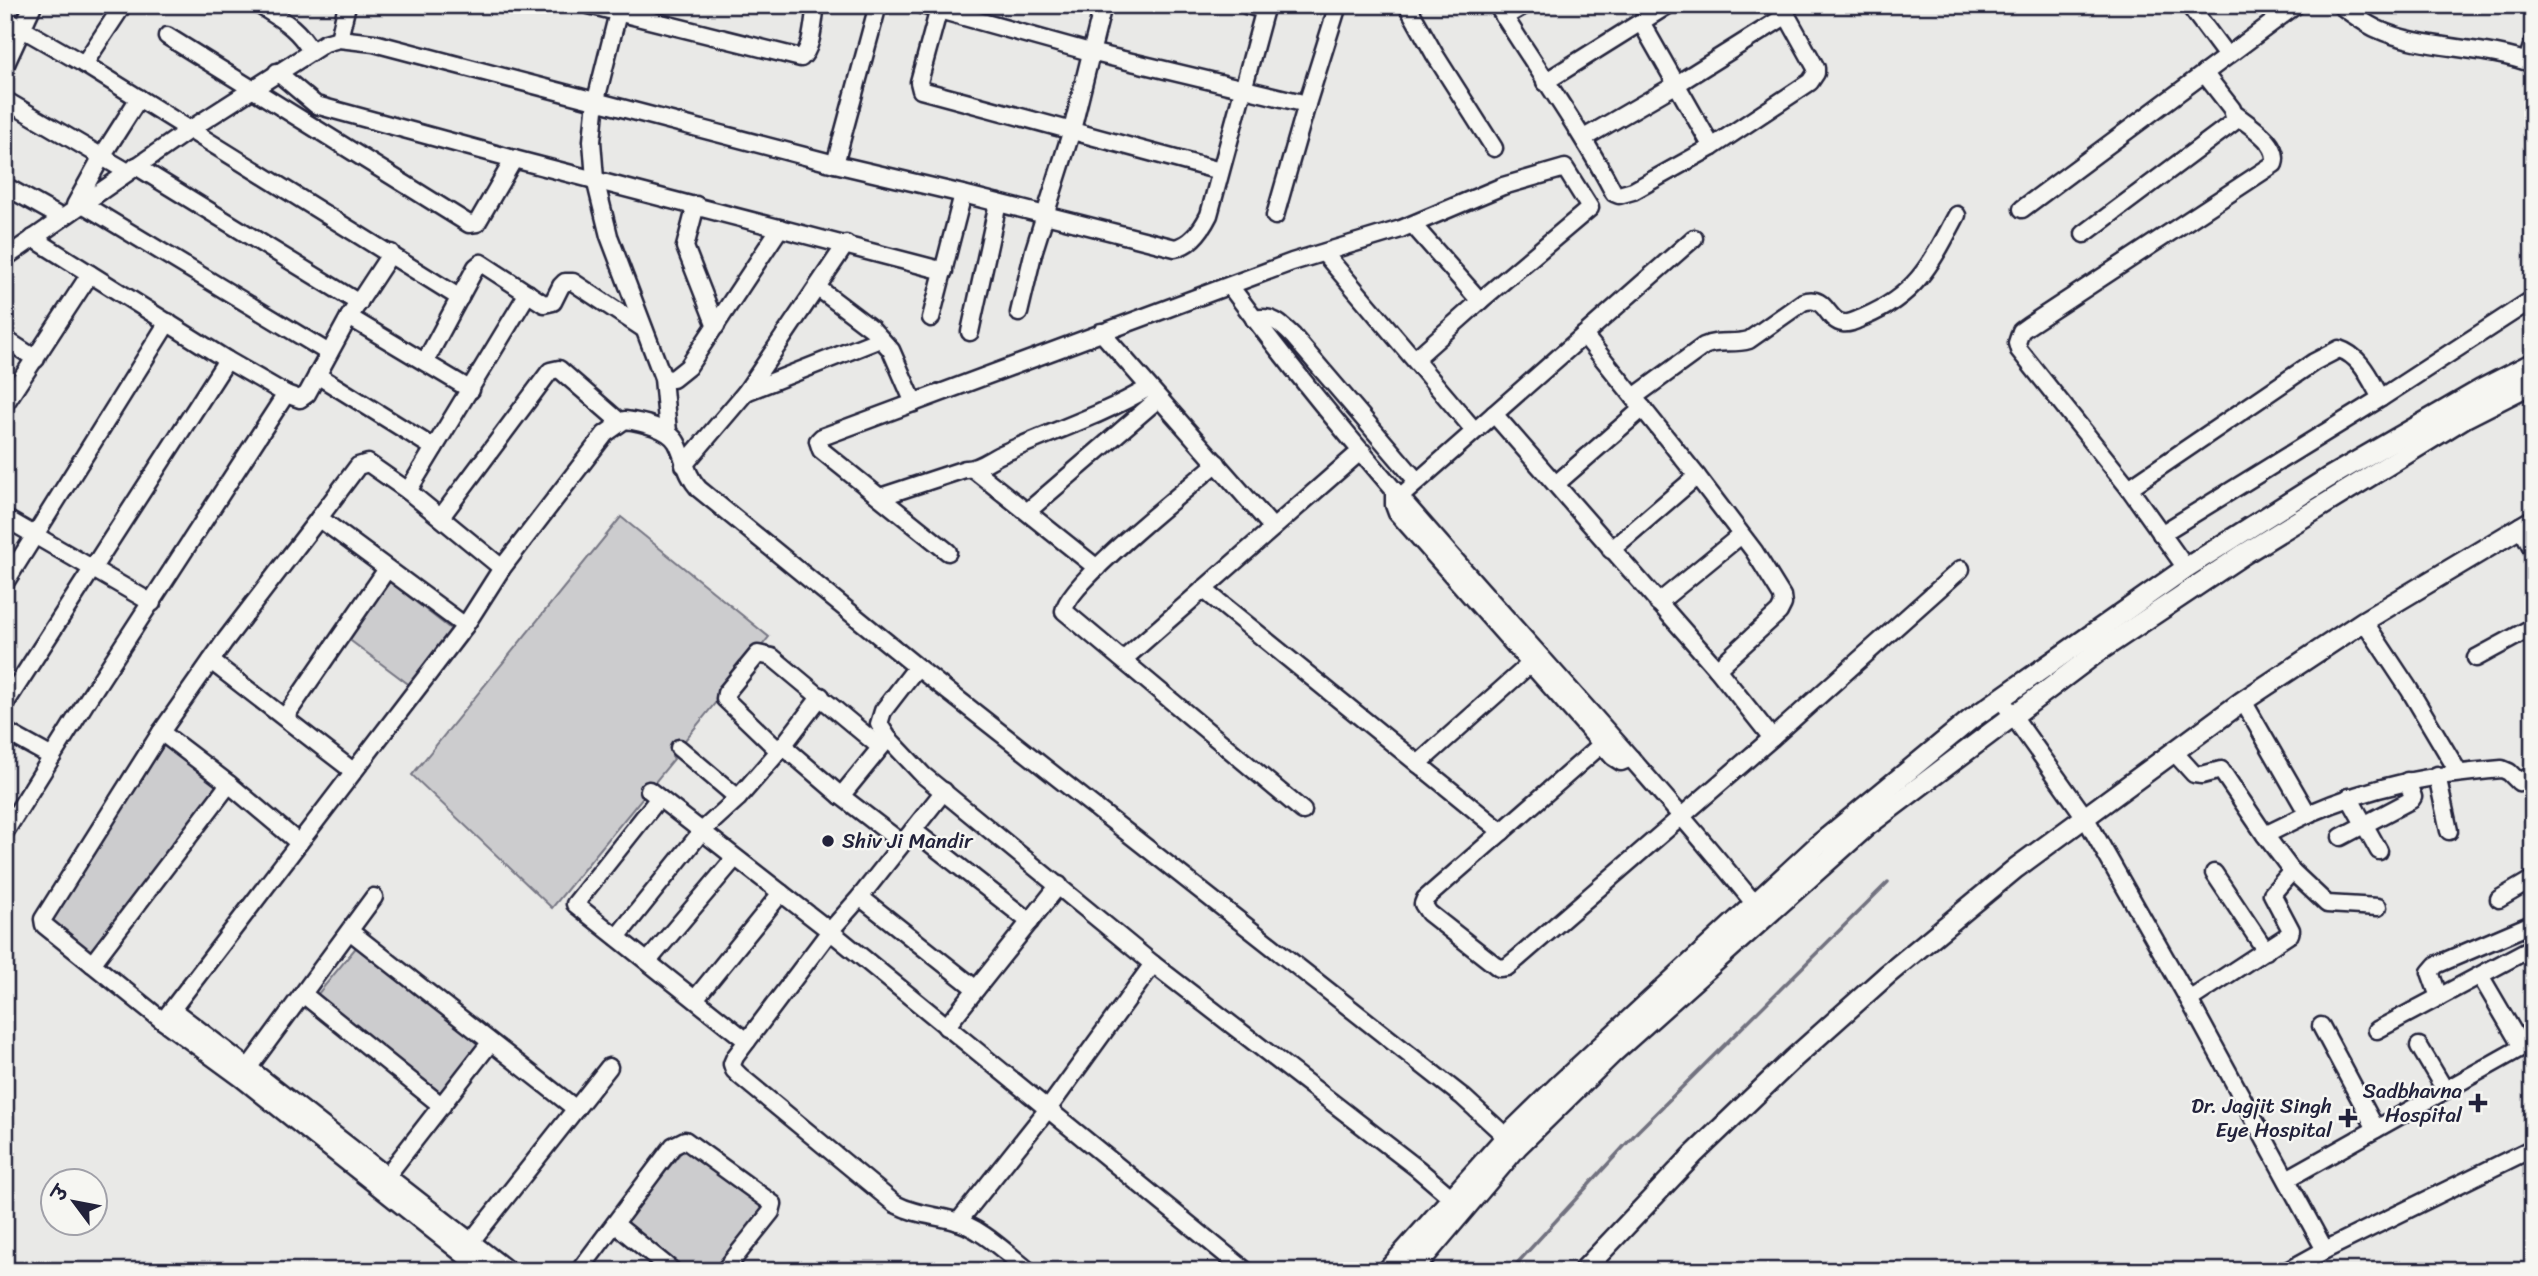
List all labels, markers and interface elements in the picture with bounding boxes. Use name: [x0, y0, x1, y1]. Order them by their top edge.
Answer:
place label: Shiv Ji Mandir: [842, 822, 974, 860]
marker: Shiv Ji Mandir: [820, 833, 836, 849]
place label: Sadbhavna Hospital: [2363, 1072, 2463, 1134]
place label: Dr. Jagjit Singh Eye Hospital: [2191, 1087, 2333, 1149]
marker: Sadbhavna Hospital: [2468, 1093, 2488, 1113]
marker: Dr. Jagjit Singh Eye Hospital: [2338, 1108, 2358, 1128]
north arrow: [38, 1168, 108, 1238]
text: उ: [42, 1177, 79, 1209]

